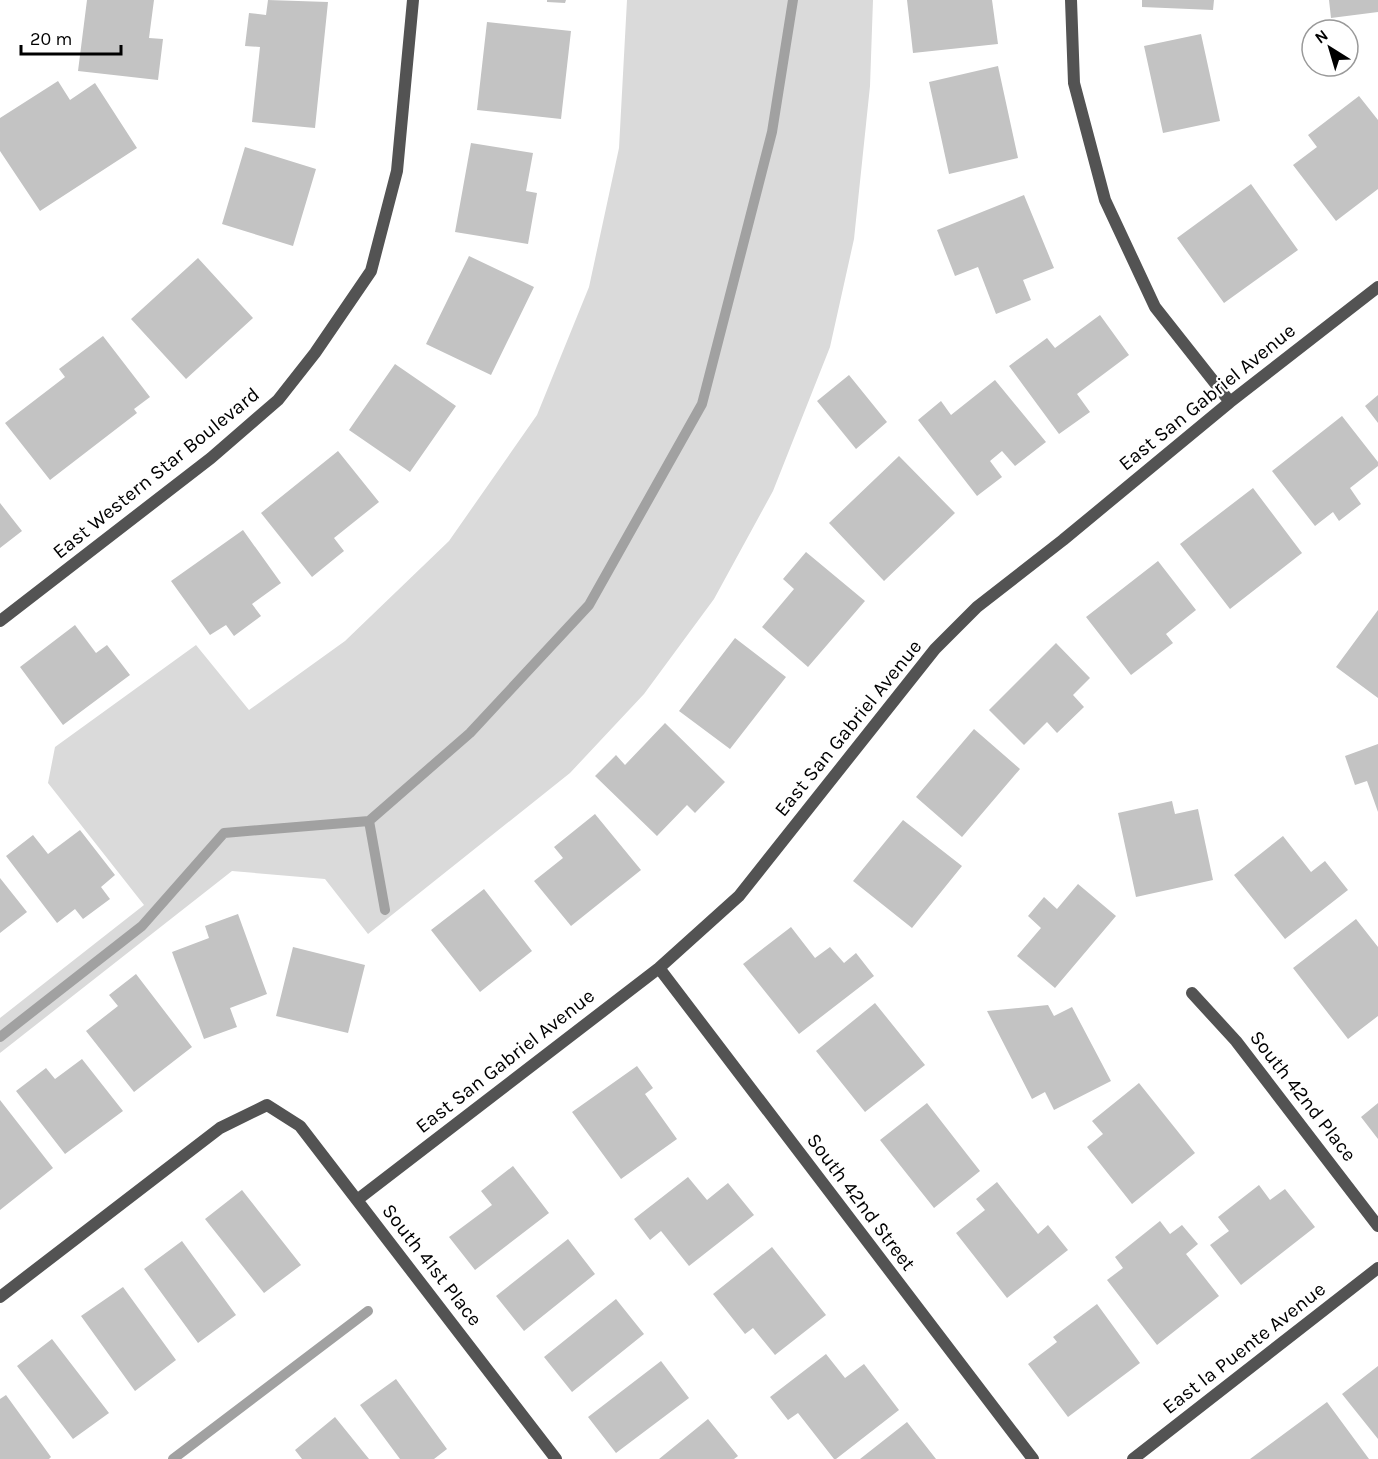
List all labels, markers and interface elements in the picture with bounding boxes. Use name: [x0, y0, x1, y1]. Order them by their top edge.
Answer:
scale bar: [21, 18, 122, 56]
north arrow: [1300, 18, 1360, 78]
text: N: [1311, 25, 1332, 47]
text: 20 m: [30, 28, 72, 50]
street label: East San Gabriel Avenue: [1114, 319, 1300, 475]
street label: East Western Star Boulevard: [48, 383, 264, 563]
street label: East San Gabriel Avenue: [770, 635, 926, 821]
street label: East San Gabriel Avenue: [411, 984, 599, 1138]
street label: South 42nd Place: [1245, 1026, 1361, 1166]
street label: South 42nd Street: [802, 1129, 920, 1276]
street label: South 41st Place: [377, 1199, 487, 1331]
street label: East la Puente Avenue: [1158, 1277, 1330, 1419]

